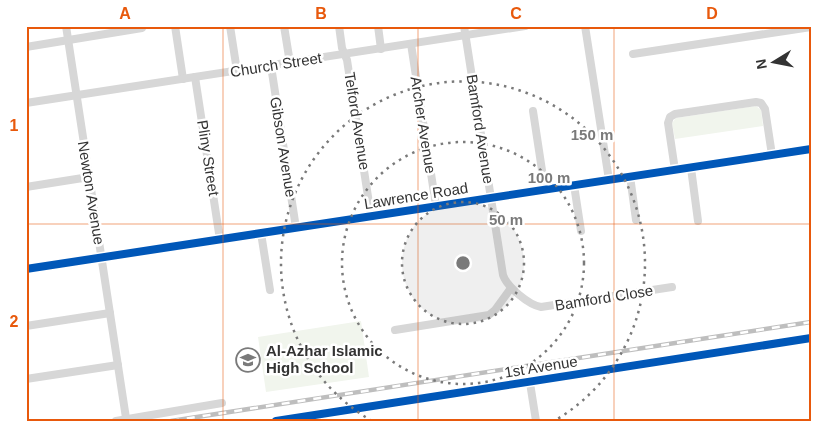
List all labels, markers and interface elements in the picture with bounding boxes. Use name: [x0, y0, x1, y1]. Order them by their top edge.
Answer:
text: A: [119, 5, 131, 22]
text: B: [315, 5, 327, 22]
text: C: [510, 5, 522, 22]
text: D: [706, 5, 718, 22]
north arrow: [750, 38, 800, 88]
street label: Church Street: [229, 49, 324, 80]
text: N: [752, 58, 770, 71]
street label: Telford Avenue: [341, 71, 374, 171]
street label: Bamford Avenue: [463, 73, 498, 185]
street label: Archer Avenue: [407, 75, 440, 175]
street label: Gibson Avenue: [267, 95, 300, 198]
text: 1: [10, 117, 19, 134]
street label: Pliny Street: [194, 119, 223, 198]
text: 150 m: [571, 126, 613, 143]
street label: Newton Avenue: [75, 140, 108, 246]
text: 100 m: [528, 169, 570, 186]
street label: Lawrence Road: [363, 179, 469, 212]
text: 50 m: [489, 211, 523, 228]
centre of rings: [454, 254, 472, 272]
street label: Bamford Close: [554, 281, 654, 314]
text: 2: [10, 313, 19, 330]
place label: Al-Azhar Islamic High School: [266, 342, 383, 376]
school or university icon: Al-Azhar Islamic High School: [235, 347, 261, 373]
street label: 1st Avenue: [503, 352, 579, 381]

